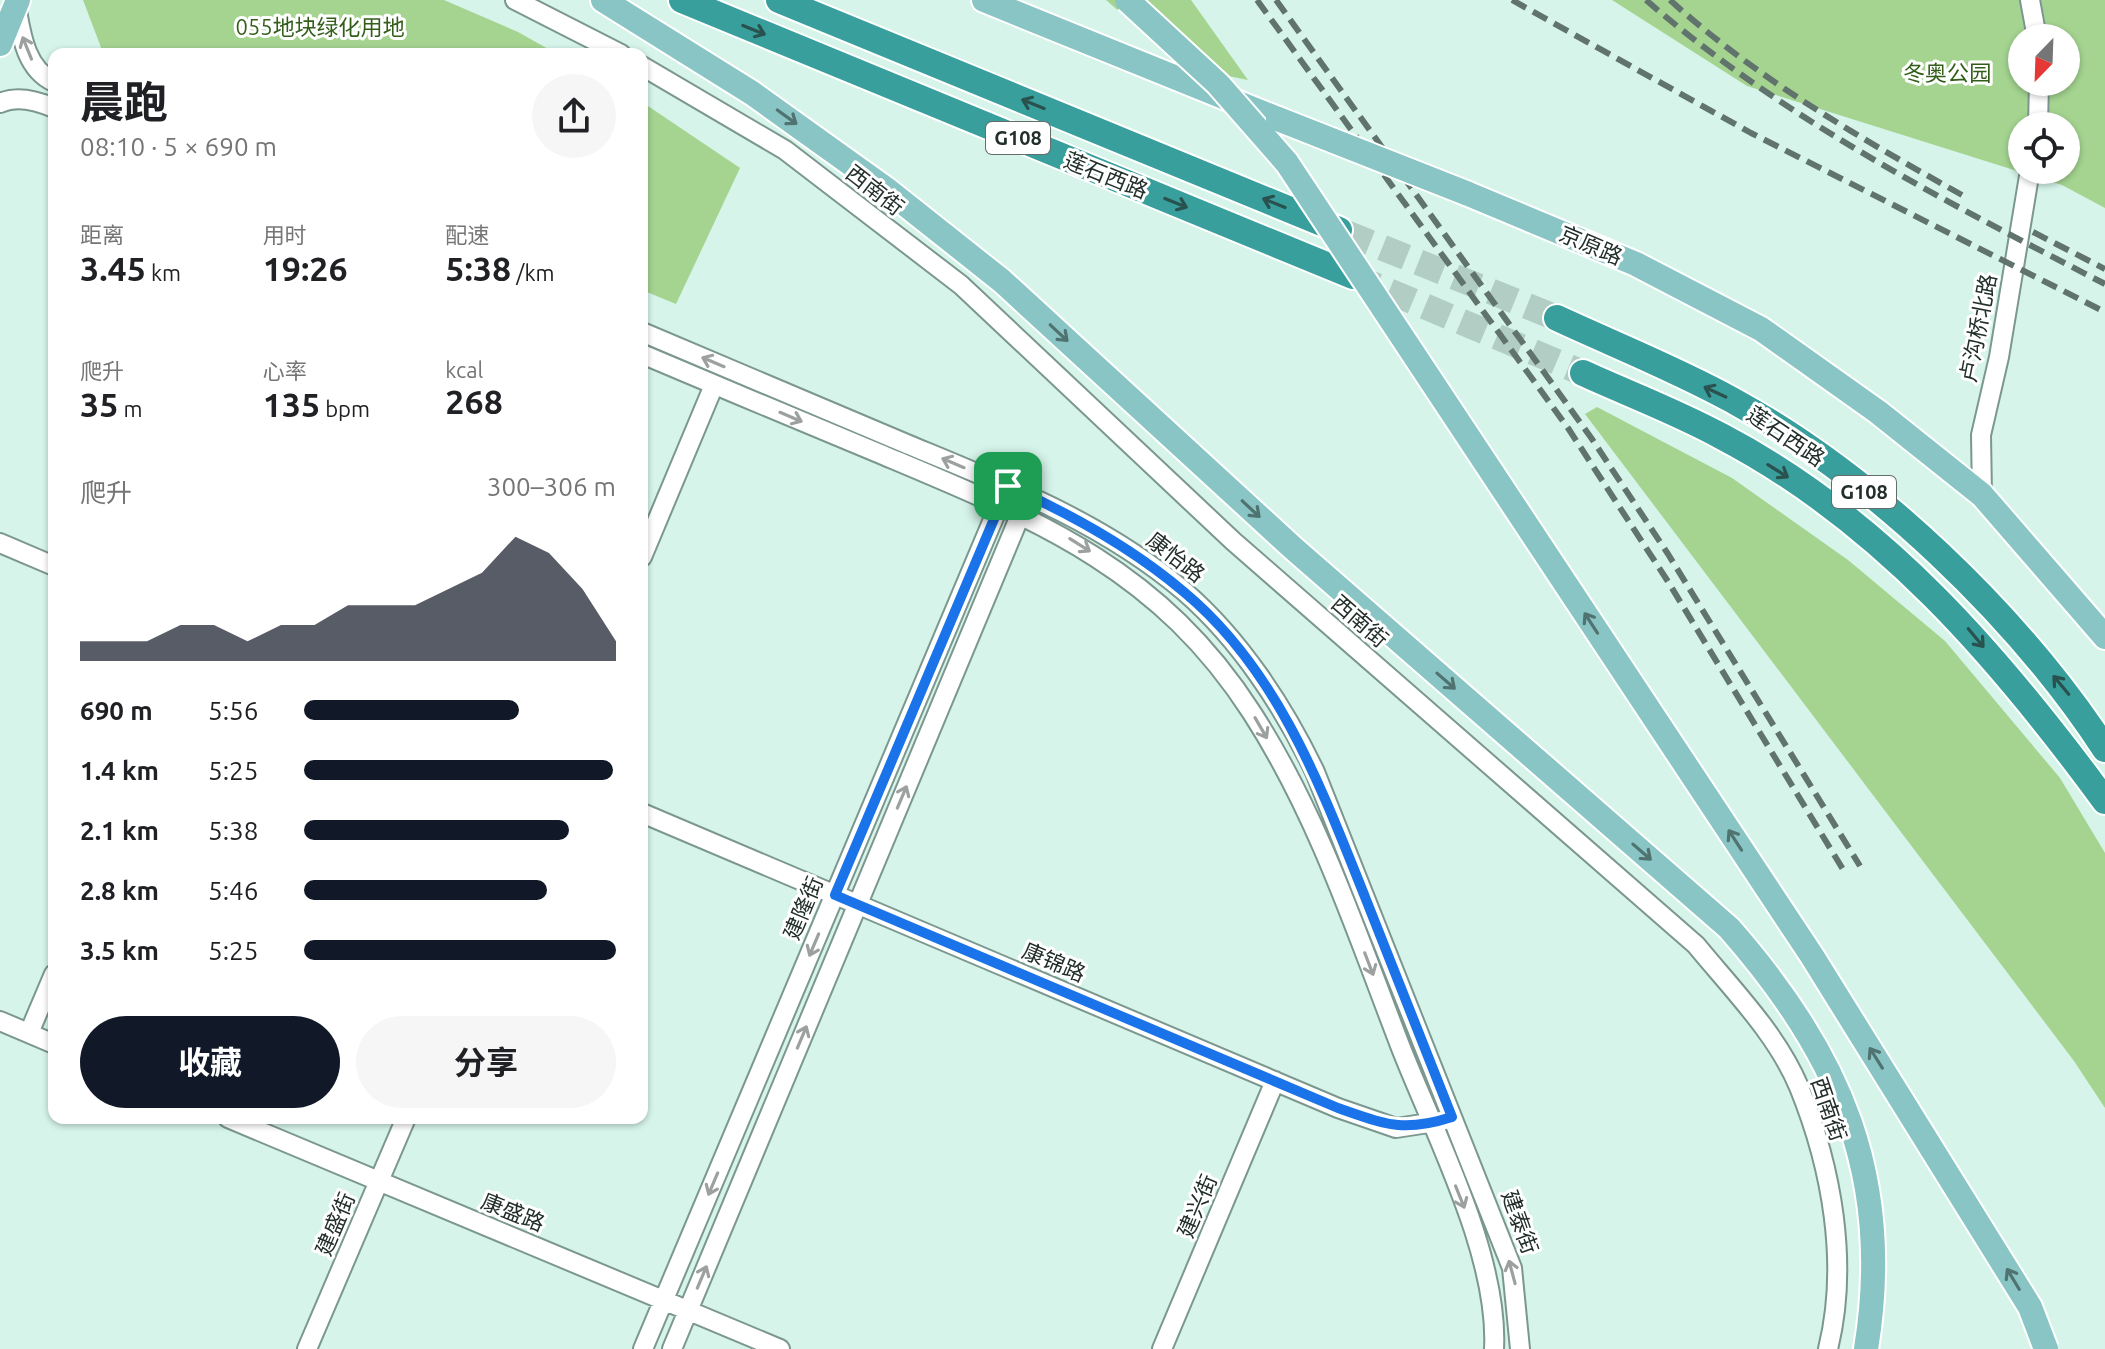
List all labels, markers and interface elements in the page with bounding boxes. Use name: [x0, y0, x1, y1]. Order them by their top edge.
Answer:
park label: 055地块绿化用地: [235, 14, 405, 39]
one-way arrow: [741, 23, 766, 38]
north arrow: [2008, 24, 2080, 96]
map controls: [2008, 24, 2080, 184]
one-way arrow: [19, 36, 33, 60]
park label: 冬奥公园: [1903, 60, 1991, 85]
button: share: [532, 74, 616, 158]
text: 晨跑: [80, 77, 168, 126]
one-way arrow: [1021, 96, 1046, 111]
one-way arrow: [775, 109, 797, 125]
button: locate: [2008, 112, 2080, 184]
road number: G108: [986, 122, 1050, 154]
text: 08:10 · 5 × 690 m: [80, 132, 277, 161]
street label: 莲石西路: [1061, 146, 1152, 203]
street label: 西南街: [842, 159, 909, 220]
one-way arrow: [1262, 195, 1287, 209]
one-way arrow: [1163, 197, 1188, 211]
street label: 京原路: [1556, 220, 1626, 269]
text: 距离: [80, 222, 124, 247]
text: 用时: [263, 222, 307, 247]
text: 配速: [445, 222, 489, 247]
text: 3.45: [80, 249, 146, 287]
text: 19:26: [263, 249, 348, 287]
text: 5:38: [445, 249, 511, 287]
text: km: [146, 260, 181, 285]
text: /km: [511, 260, 555, 285]
street label: 卢沟桥北路: [1955, 272, 2000, 384]
one-way arrow: [1049, 324, 1069, 343]
one-way arrow: [701, 354, 726, 368]
text: kcal: [445, 357, 483, 382]
text: 爬升: [80, 358, 124, 383]
text: 心率: [263, 358, 307, 383]
text: 268: [445, 382, 503, 420]
one-way arrow: [1703, 384, 1727, 399]
text: 35: [80, 385, 118, 423]
text: 135: [263, 385, 320, 423]
text: m: [118, 396, 142, 421]
text: bpm: [320, 396, 370, 421]
street label: 莲石西路: [1743, 401, 1830, 471]
one-way arrow: [778, 411, 803, 425]
pin: [974, 452, 1042, 520]
one-way arrow: [941, 454, 966, 469]
one-way arrow: [1766, 463, 1789, 479]
icon: arrive: [986, 464, 1030, 508]
text: 300–306 m: [487, 472, 616, 501]
road number: G108: [1832, 476, 1896, 508]
text: 爬升: [80, 478, 132, 507]
one-way arrow: [1240, 500, 1260, 518]
street label: 康怡路: [1143, 526, 1210, 587]
one-way arrow: [1068, 537, 1091, 553]
street label: 西南街: [1327, 590, 1393, 652]
one-way arrow: [1583, 612, 1600, 634]
one-way arrow: [1967, 627, 1985, 647]
one-way arrow: [1435, 672, 1456, 690]
one-way arrow: [2052, 675, 2070, 695]
text: 690 m: [80, 696, 153, 725]
text: 5:56: [208, 696, 258, 725]
one-way arrow: [1253, 716, 1269, 739]
text: 1.4 km: [80, 756, 159, 785]
text: 5:25: [208, 756, 258, 785]
one-way arrow: [896, 785, 911, 810]
text: 2.1 km: [80, 816, 159, 845]
text: 5:38: [208, 816, 258, 845]
one-way arrow: [1727, 829, 1743, 851]
one-way arrow: [1631, 842, 1651, 860]
street label: 建隆街: [778, 873, 827, 943]
text: 2.8 km: [80, 876, 159, 905]
text: 5:46: [208, 876, 258, 905]
one-way arrow: [805, 932, 820, 957]
text: 3.5 km: [80, 936, 159, 965]
text: 5:25: [208, 936, 258, 965]
street label: 康锦路: [1019, 937, 1089, 986]
one-way arrow: [1363, 951, 1377, 976]
button: 收藏: [80, 1016, 340, 1108]
button: 分享: [356, 1016, 616, 1108]
one-way arrow: [796, 1025, 810, 1050]
one-way arrow: [1867, 1047, 1883, 1070]
street label: 西南街: [1807, 1074, 1852, 1144]
one-way arrow: [704, 1171, 719, 1196]
street label: 建兴街: [1172, 1171, 1221, 1241]
one-way arrow: [1453, 1184, 1468, 1209]
street label: 建泰街: [1497, 1187, 1544, 1257]
street label: 康盛路: [478, 1188, 548, 1235]
street label: 建盛街: [310, 1189, 359, 1259]
one-way arrow: [1503, 1259, 1518, 1285]
one-way arrow: [696, 1265, 711, 1290]
one-way arrow: [2005, 1268, 2021, 1291]

